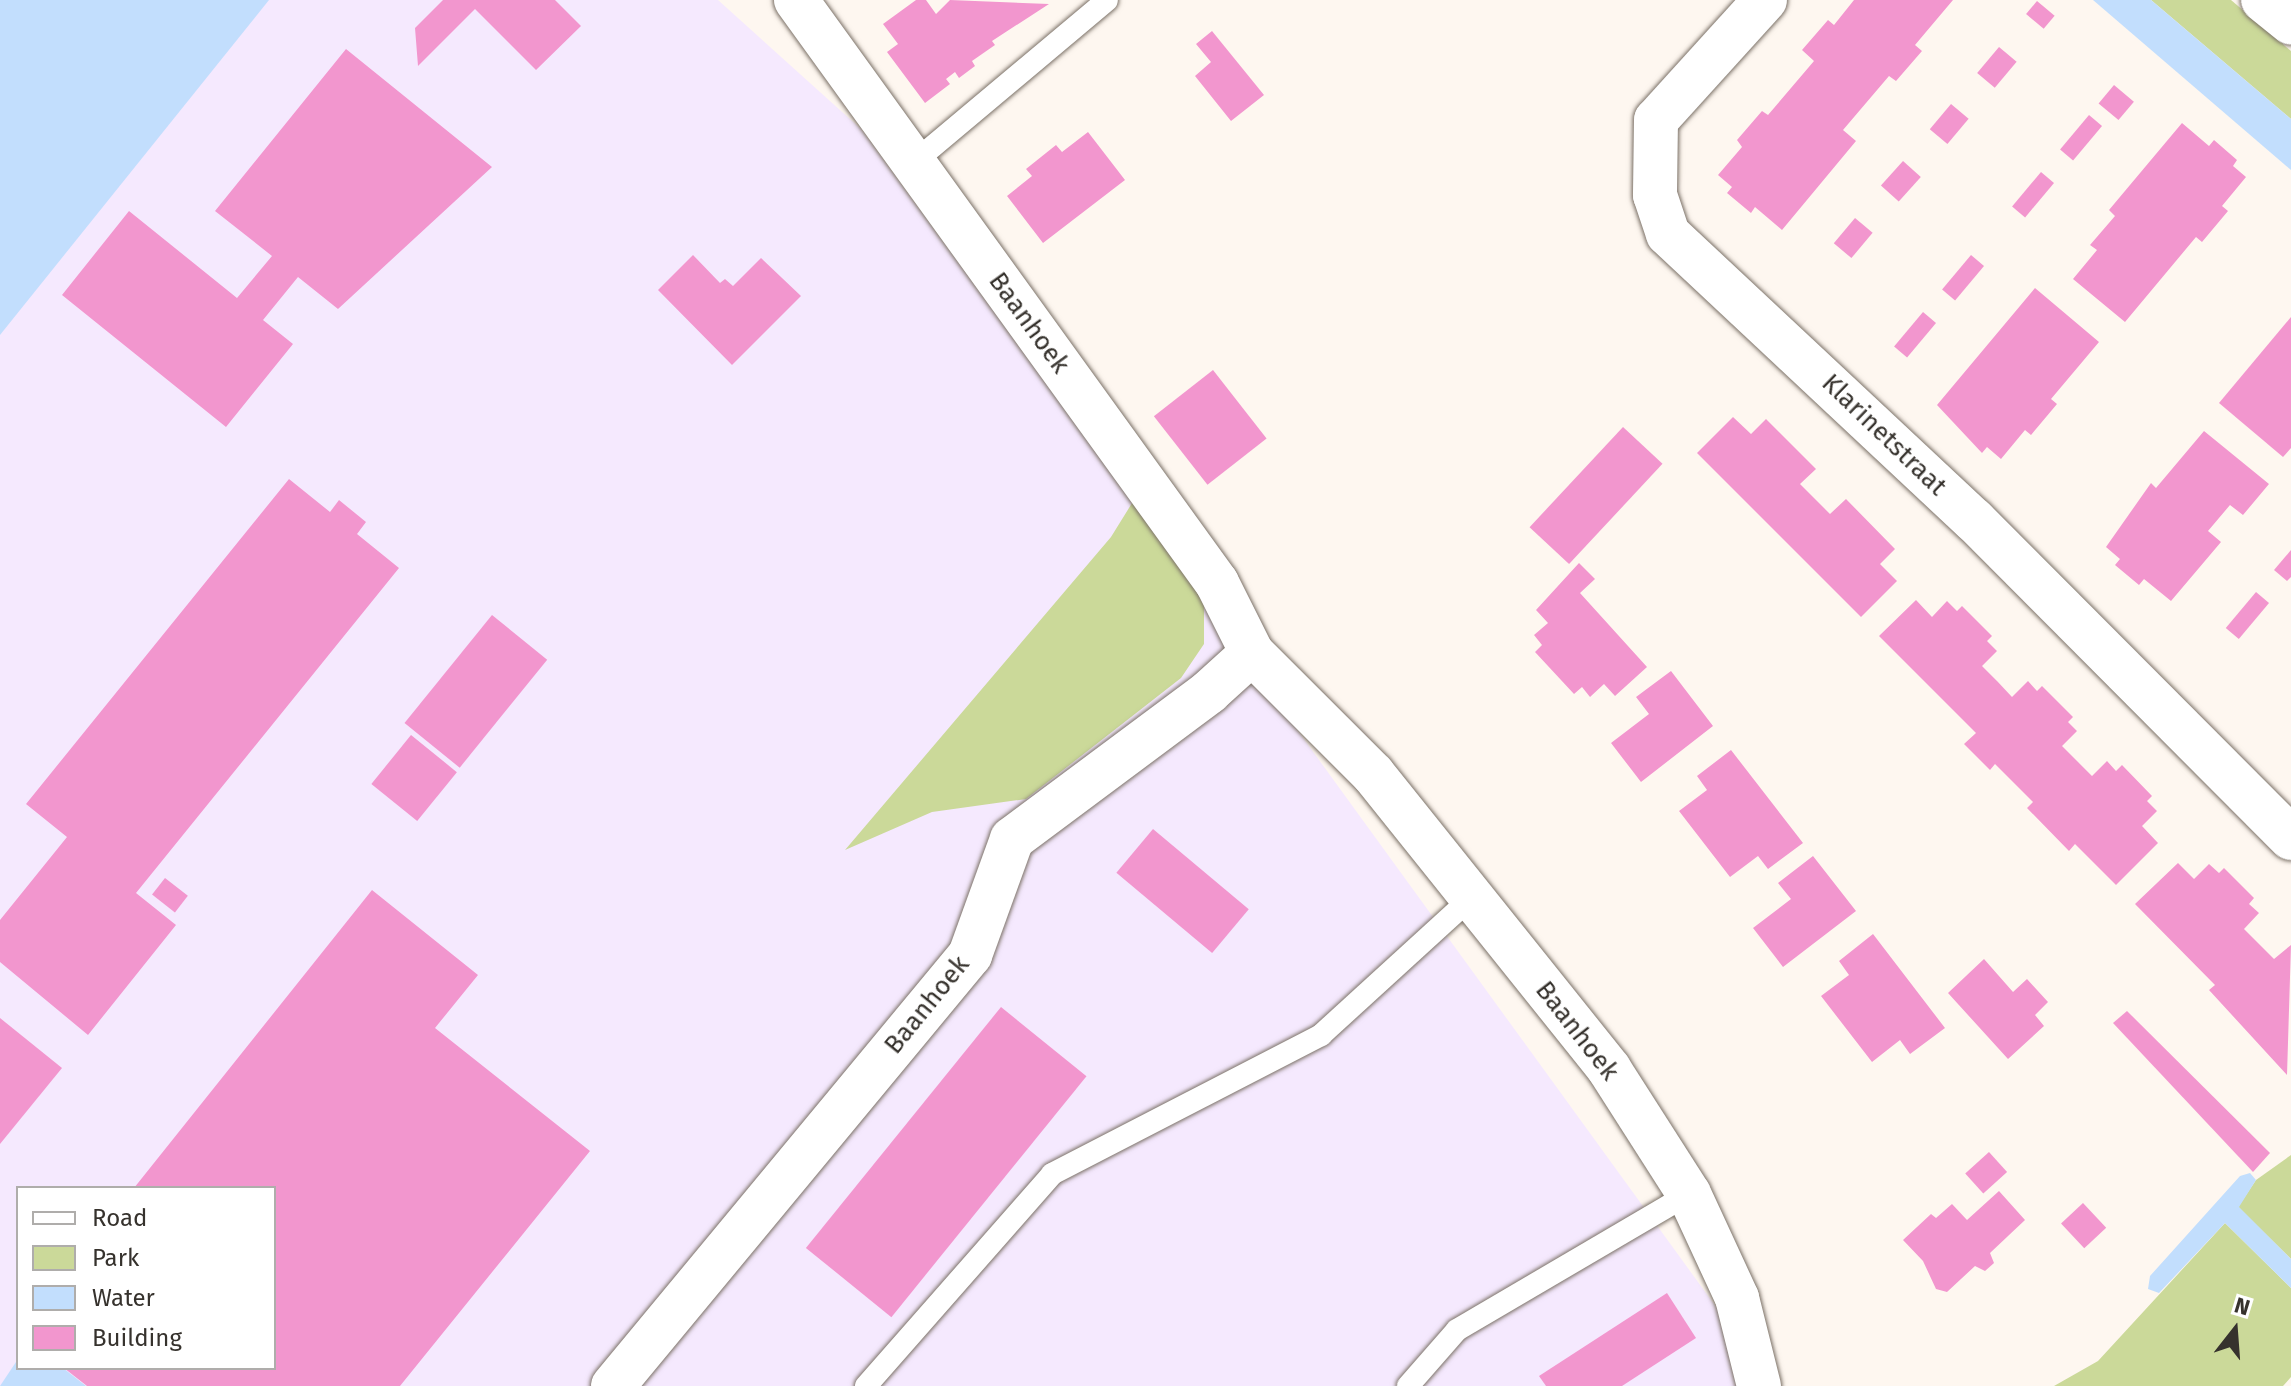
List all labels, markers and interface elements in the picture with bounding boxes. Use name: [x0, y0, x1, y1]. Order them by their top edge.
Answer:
street label: Baanhoek: [982, 266, 1076, 380]
street label: Klarinetstraat: [1815, 368, 1953, 502]
street label: Baanhoek: [878, 950, 976, 1060]
street label: Baanhoek: [1529, 975, 1625, 1087]
legend: [16, 1186, 276, 1370]
text: Road: [92, 1204, 147, 1232]
text: Park: [92, 1244, 139, 1272]
text: Water: [92, 1284, 155, 1312]
north arrow: [2195, 1290, 2275, 1370]
text: N: [2231, 1292, 2253, 1322]
text: Building: [92, 1324, 182, 1352]

